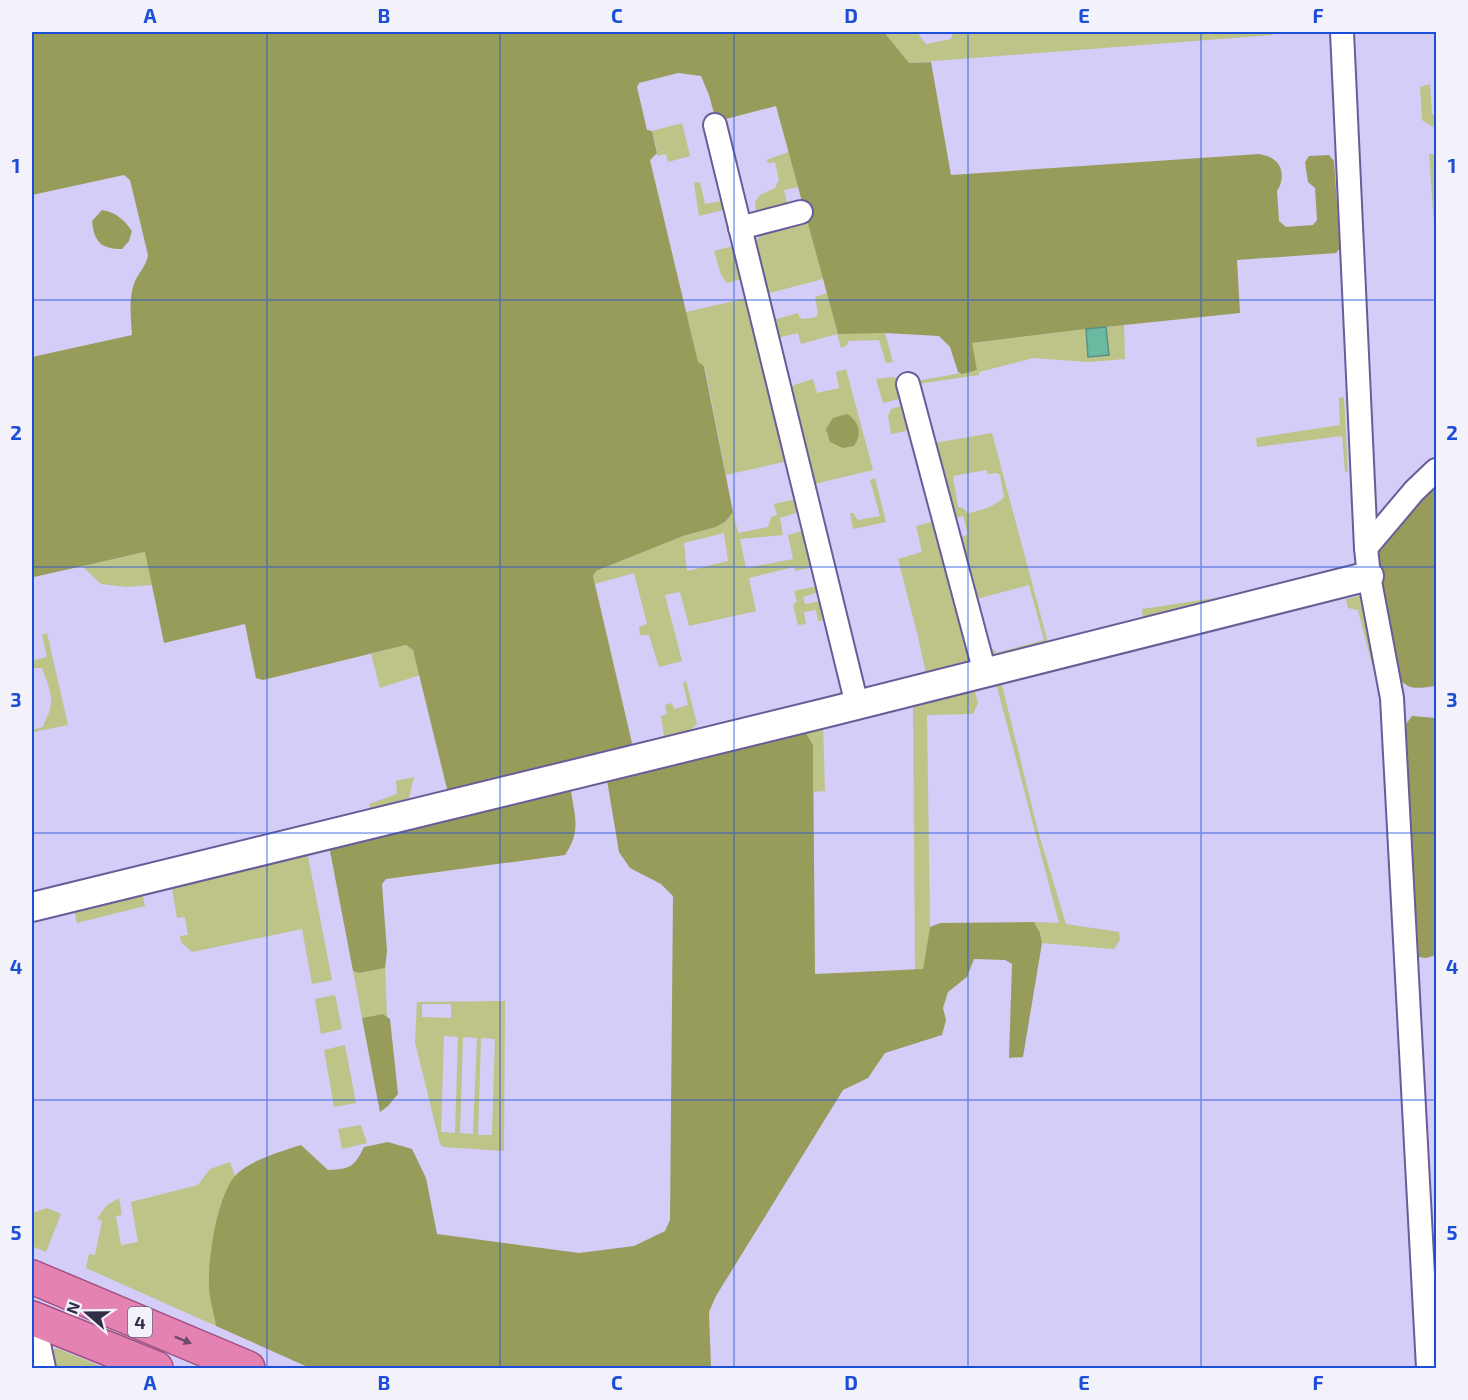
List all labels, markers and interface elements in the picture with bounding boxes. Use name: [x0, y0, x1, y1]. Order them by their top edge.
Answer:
text: A: [143, 3, 157, 27]
text: B: [378, 3, 390, 27]
text: C: [611, 3, 623, 27]
text: D: [844, 3, 858, 27]
text: E: [1078, 3, 1090, 27]
text: F: [1312, 3, 1324, 27]
text: 1: [12, 153, 20, 177]
text: 1: [1448, 153, 1456, 177]
text: 2: [10, 420, 22, 444]
text: 2: [1446, 420, 1458, 444]
text: 3: [10, 687, 22, 711]
text: 3: [1446, 687, 1458, 711]
text: 4: [10, 954, 23, 978]
text: 4: [1446, 954, 1459, 978]
text: 5: [10, 1220, 22, 1244]
text: 5: [1446, 1220, 1458, 1244]
north arrow: [57, 1283, 117, 1343]
text: N: [62, 1299, 83, 1316]
road number: 4: [128, 1307, 152, 1337]
one-way arrow: [174, 1335, 192, 1345]
text: A: [143, 1370, 157, 1394]
text: B: [378, 1370, 390, 1394]
text: C: [611, 1370, 623, 1394]
text: D: [844, 1370, 858, 1394]
text: E: [1078, 1370, 1090, 1394]
text: F: [1312, 1370, 1324, 1394]

